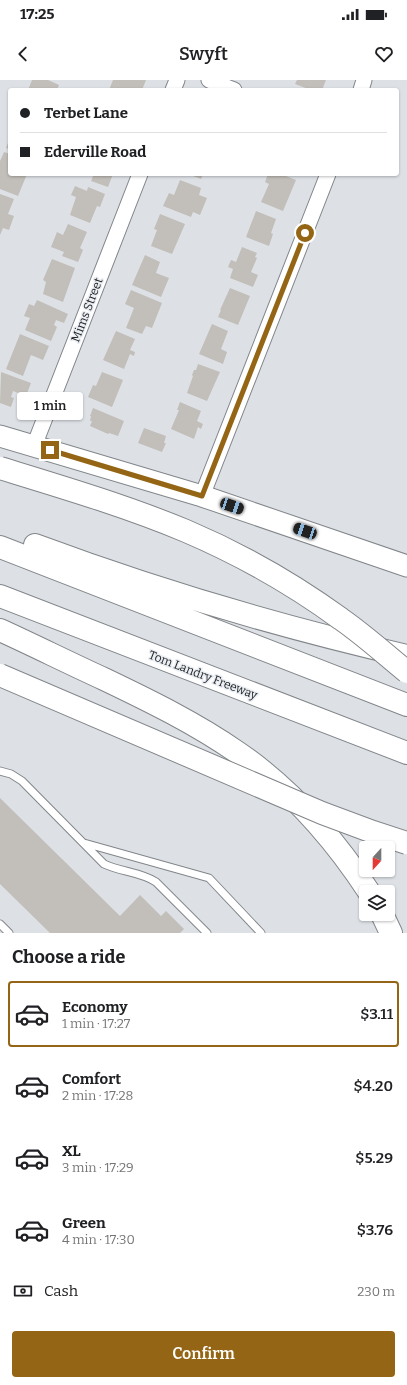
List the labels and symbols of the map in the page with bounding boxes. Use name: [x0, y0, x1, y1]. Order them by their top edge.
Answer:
route start: [296, 224, 314, 242]
street label: Mims Street: [68, 275, 106, 344]
callout: 1 min: [17, 392, 83, 420]
route end: [41, 441, 59, 459]
car: [219, 496, 245, 516]
car: [292, 521, 318, 541]
street label: Tom Landry Freeway: [147, 648, 260, 702]
north arrow: [359, 841, 395, 877]

